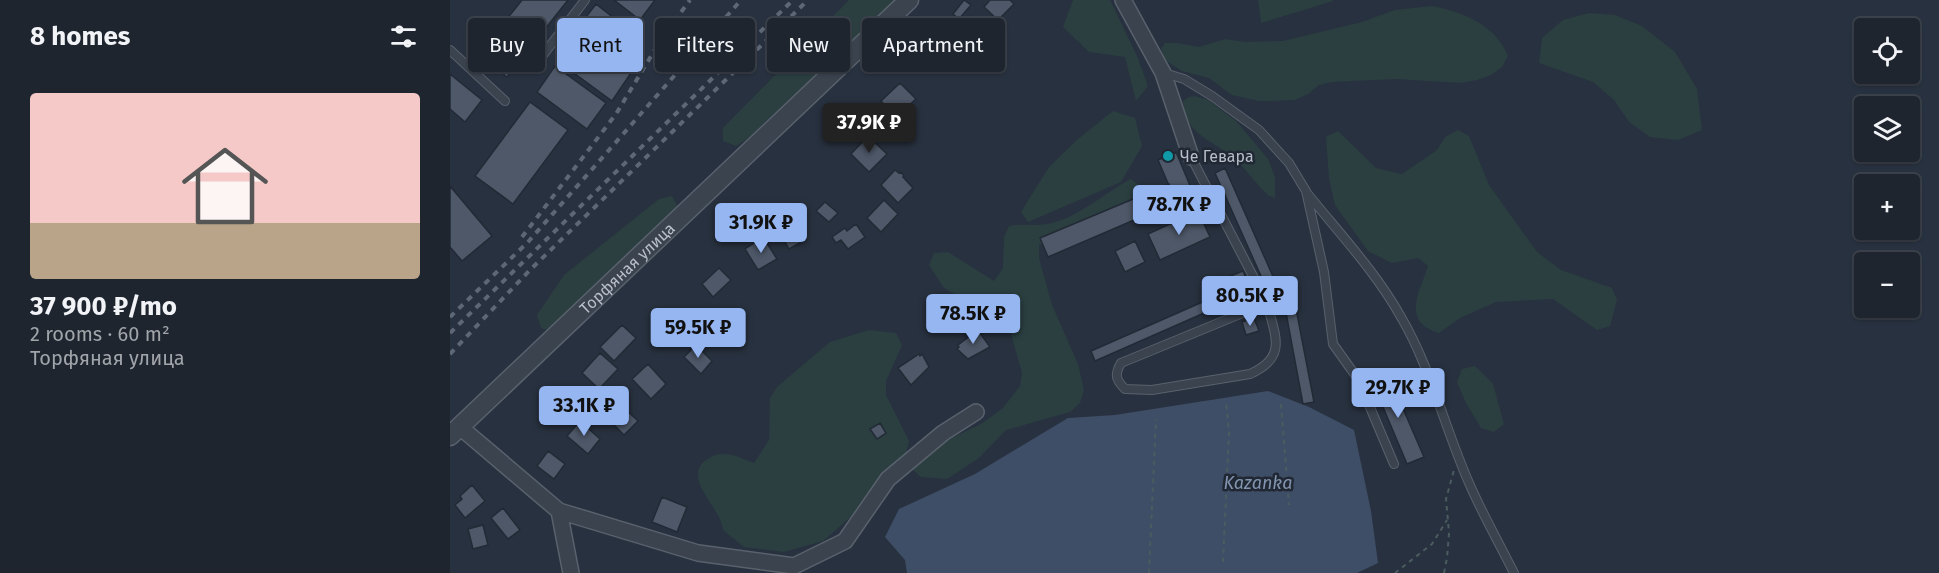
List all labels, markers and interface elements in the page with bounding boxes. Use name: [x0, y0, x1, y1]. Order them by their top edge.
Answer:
chip: Buy: [468, 18, 545, 72]
chip: Rent: [557, 18, 643, 72]
chip: Filters: [655, 18, 755, 72]
chip: New: [767, 18, 850, 72]
chip: Apartment: [862, 18, 1005, 72]
map controls: [1854, 18, 1920, 318]
button: locate: [1854, 18, 1920, 84]
icon: filters: [387, 20, 420, 53]
text: 8 homes: [30, 21, 130, 52]
button: layers: [1854, 96, 1920, 162]
pin: 37.9K ₽: [814, 103, 924, 154]
text: 37.9K ₽: [837, 110, 901, 134]
icon: home: [171, 132, 279, 240]
place label: Че Гевара: [1180, 147, 1254, 166]
marker: Че Гевара: [1161, 149, 1175, 163]
button: +: [1854, 174, 1920, 240]
pin: 78.7K ₽: [1124, 185, 1234, 236]
text: 78.7K ₽: [1147, 192, 1211, 216]
pin: 31.9K ₽: [706, 203, 816, 254]
text: 31.9K ₽: [729, 210, 793, 234]
street label: Торфяная улица: [576, 219, 679, 318]
button: −: [1854, 252, 1920, 318]
pin: 80.5K ₽: [1195, 276, 1305, 327]
text: 80.5K ₽: [1216, 283, 1284, 307]
text: 37 900 ₽/mo: [30, 291, 177, 322]
pin: 78.5K ₽: [918, 294, 1028, 345]
text: 78.5K ₽: [940, 301, 1006, 325]
pin: 59.5K ₽: [643, 308, 753, 359]
text: 59.5K ₽: [665, 315, 731, 339]
text: 2 rooms · 60 m²: [30, 322, 170, 346]
text: Торфяная улица: [30, 346, 185, 370]
pin: 29.7K ₽: [1343, 368, 1453, 419]
text: 29.7K ₽: [1366, 375, 1430, 399]
pin: 33.1K ₽: [529, 386, 639, 437]
text: 33.1K ₽: [553, 393, 615, 417]
water label: Kazanka: [1224, 472, 1292, 494]

